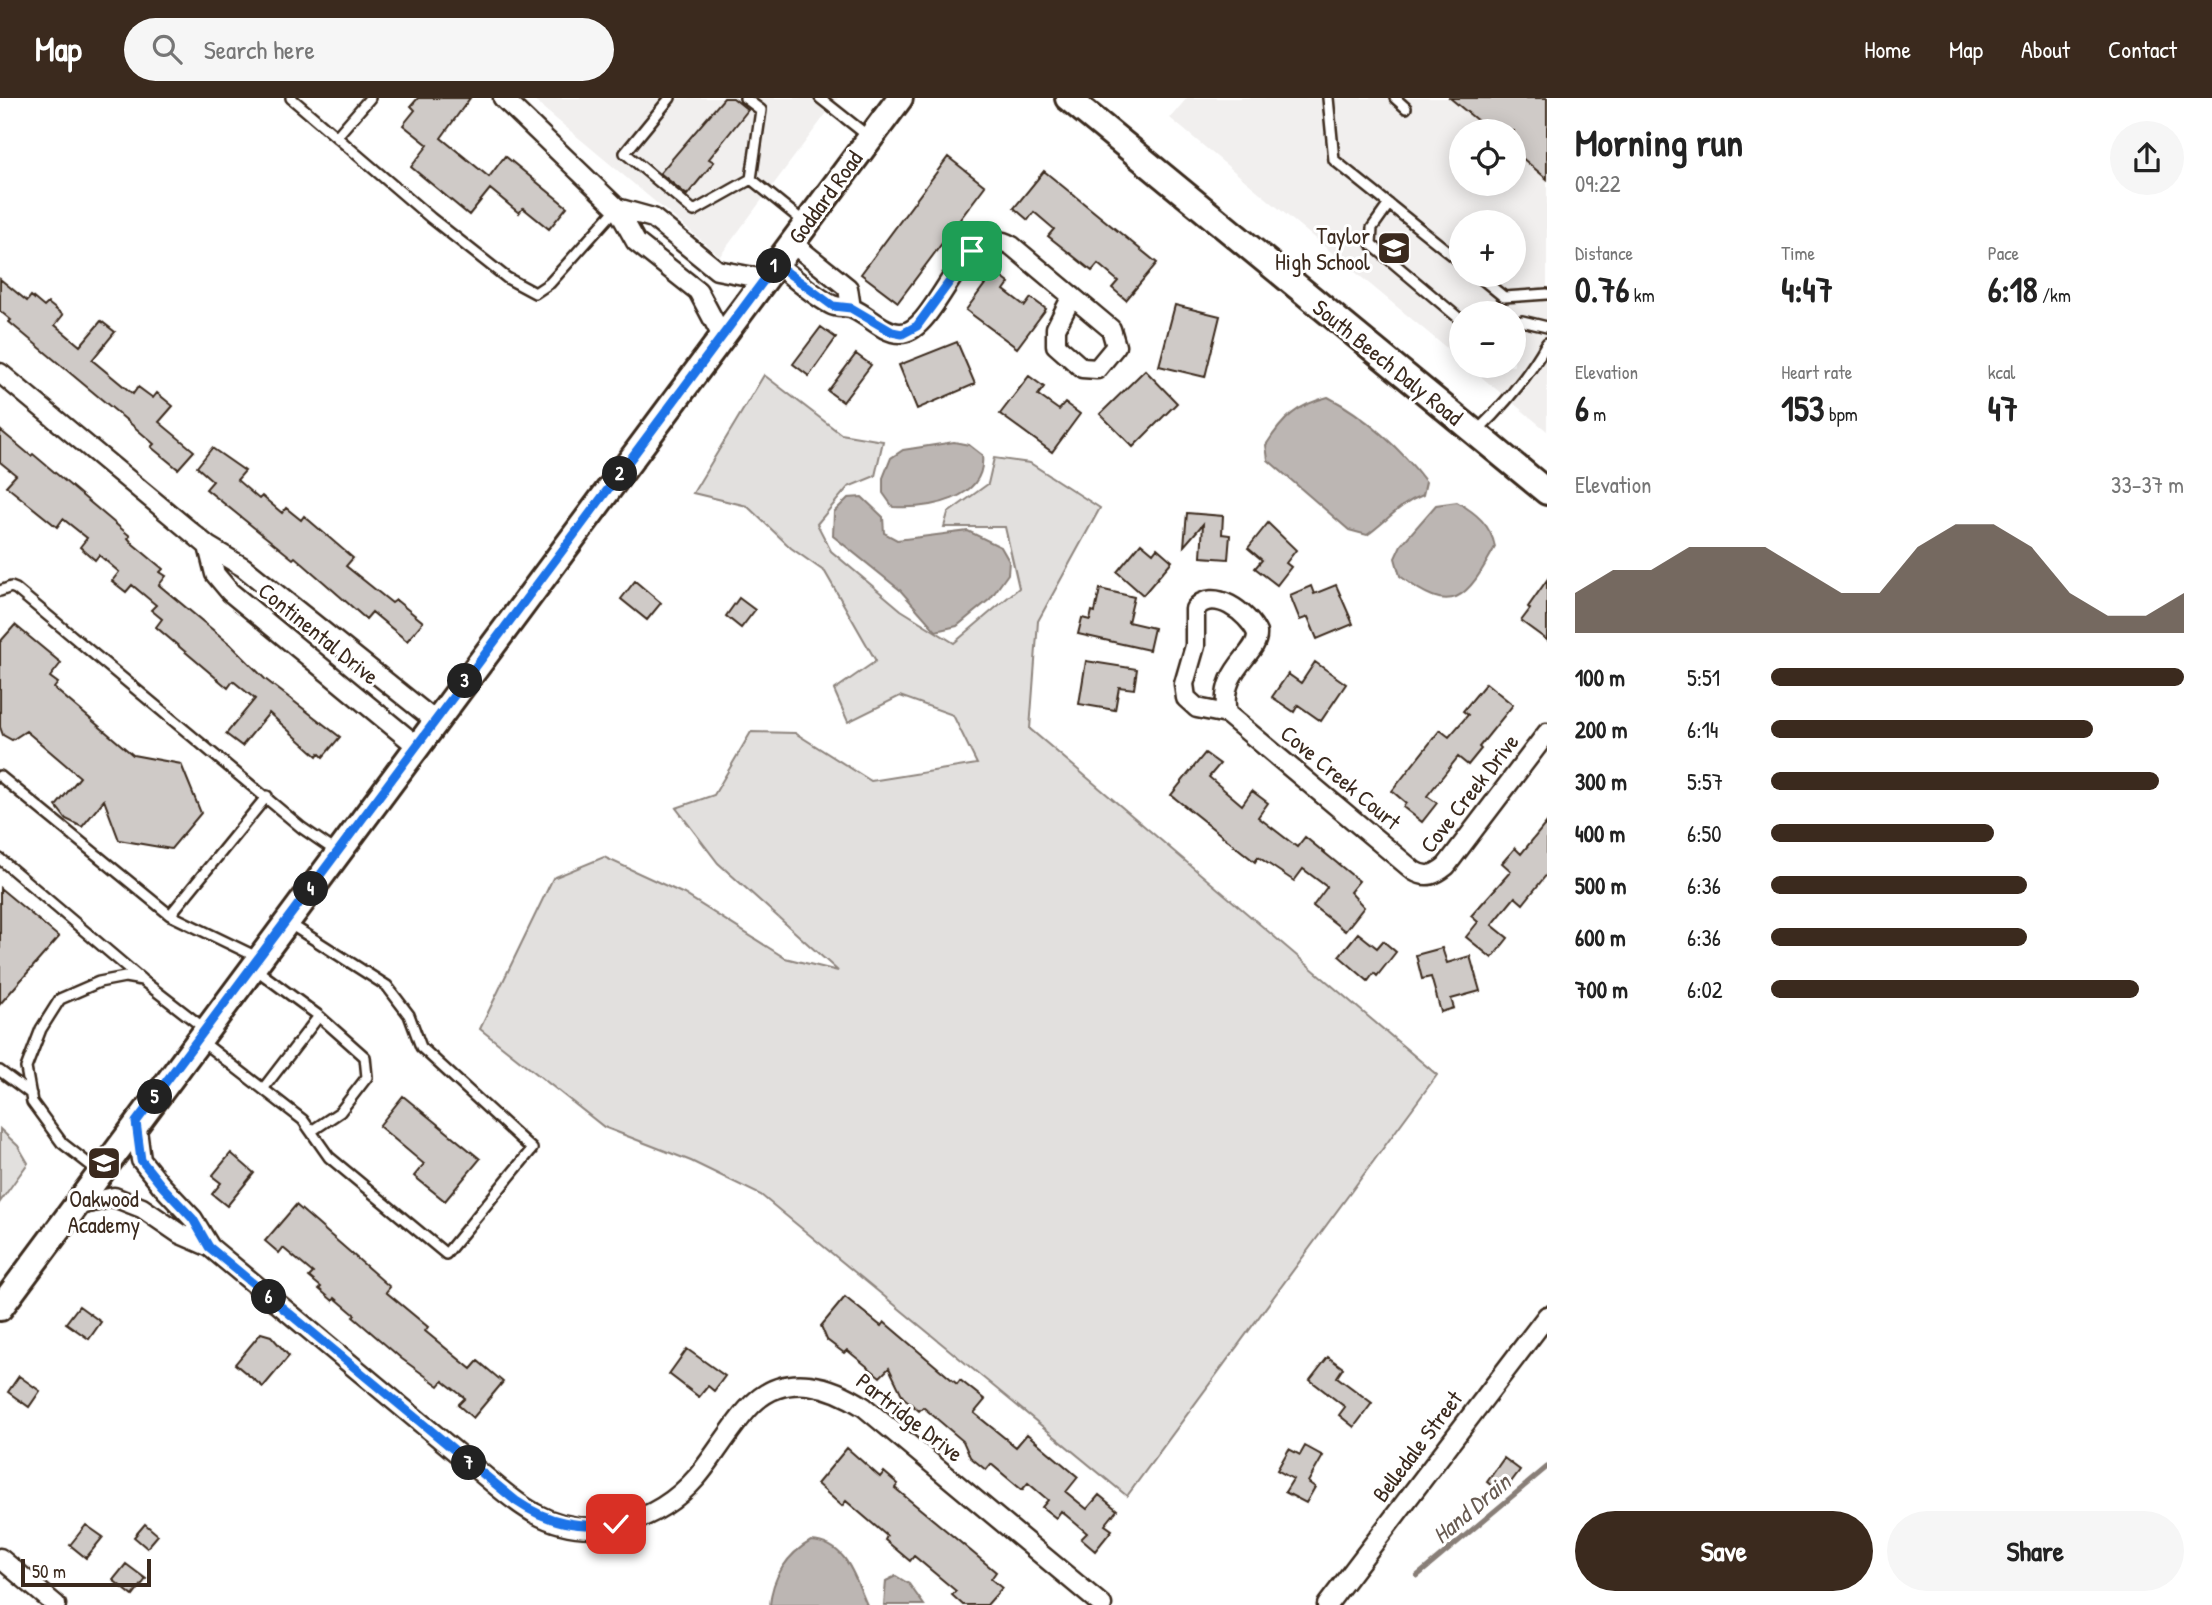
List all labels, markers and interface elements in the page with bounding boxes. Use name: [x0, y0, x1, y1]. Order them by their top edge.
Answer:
search box: [124, 18, 614, 81]
text: Map: [35, 27, 82, 71]
icon: search: [148, 30, 186, 68]
text: Search here: [204, 32, 315, 67]
text: Home: [1864, 33, 1911, 65]
text: Map: [1949, 33, 1983, 65]
text: About: [2021, 33, 2070, 65]
text: Contact: [2108, 33, 2177, 65]
text: Morning run: [1575, 116, 1743, 168]
map controls: [1449, 119, 1526, 378]
button: locate: [1449, 119, 1526, 196]
button: share: [2110, 121, 2184, 195]
street label: Goddard Road: [781, 144, 869, 250]
text: 09:22: [1575, 168, 1621, 199]
button: +: [1449, 210, 1526, 287]
place label: Taylor High School: [1275, 220, 1371, 277]
pin: [942, 221, 1002, 281]
school or university icon: Taylor High School: [1375, 229, 1413, 267]
icon: arrive: [953, 232, 991, 270]
text: Distance: [1575, 240, 1633, 266]
text: Time: [1781, 240, 1815, 266]
text: Pace: [1988, 240, 2019, 266]
pin: 1: [756, 248, 792, 284]
text: 1: [770, 252, 777, 278]
text: 0.76: [1575, 266, 1629, 313]
text: 4:47: [1781, 266, 1833, 313]
text: 6:18: [1988, 266, 2038, 313]
text: km: [1629, 282, 1655, 308]
text: /km: [2038, 282, 2071, 308]
street label: South Beech Daly Road: [1307, 292, 1469, 432]
button: −: [1449, 301, 1526, 378]
text: Elevation: [1575, 359, 1638, 385]
text: Heart rate: [1781, 359, 1852, 385]
text: kcal: [1988, 359, 2015, 385]
text: 6: [1575, 385, 1589, 432]
text: 153: [1781, 385, 1825, 432]
text: 47: [1988, 385, 2018, 432]
text: m: [1589, 401, 1606, 427]
text: bpm: [1825, 401, 1858, 427]
pin: 2: [602, 456, 638, 492]
text: 2: [615, 460, 624, 486]
text: Elevation: [1575, 469, 1651, 500]
text: 33–37 m: [2111, 469, 2184, 500]
street label: Continental Drive: [252, 575, 386, 691]
text: 100 m: [1575, 662, 1625, 693]
text: 5:51: [1687, 662, 1720, 693]
pin: 3: [448, 664, 482, 698]
text: 3: [460, 667, 469, 693]
text: 200 m: [1575, 714, 1627, 745]
text: 6:14: [1687, 714, 1719, 745]
street label: Cove Creek Court: [1274, 718, 1408, 837]
street label: Cove Creek Drive: [1413, 727, 1525, 859]
text: 300 m: [1575, 766, 1627, 797]
text: 5:57: [1687, 766, 1723, 797]
text: 400 m: [1575, 818, 1625, 849]
text: 6:50: [1687, 818, 1722, 849]
text: 500 m: [1575, 870, 1626, 901]
text: 6:36: [1687, 870, 1721, 901]
pin: 4: [294, 872, 328, 906]
text: 4: [307, 875, 314, 901]
text: 600 m: [1575, 922, 1626, 953]
text: 6:36: [1687, 922, 1721, 953]
text: 700 m: [1575, 974, 1628, 1005]
text: 6:02: [1687, 974, 1723, 1005]
pin: 5: [138, 1080, 172, 1114]
text: 5: [150, 1083, 159, 1109]
school or university icon: Oakwood Academy: [85, 1144, 123, 1182]
place label: Oakwood Academy: [68, 1183, 141, 1240]
pin: 6: [252, 1280, 286, 1314]
text: 6: [265, 1283, 272, 1309]
street label: Partridge Drive: [850, 1365, 970, 1469]
street label: Belledale Street: [1365, 1383, 1470, 1508]
pin: 7: [452, 1446, 486, 1480]
text: 7: [464, 1449, 473, 1475]
water label: Hand Drain: [1425, 1465, 1518, 1550]
pin: [586, 1494, 646, 1554]
icon: check: [597, 1505, 635, 1543]
button: Save: [1575, 1511, 1873, 1591]
button: Share: [1887, 1511, 2184, 1591]
scale bar: [21, 1556, 150, 1588]
text: 50 m: [32, 1558, 66, 1584]

